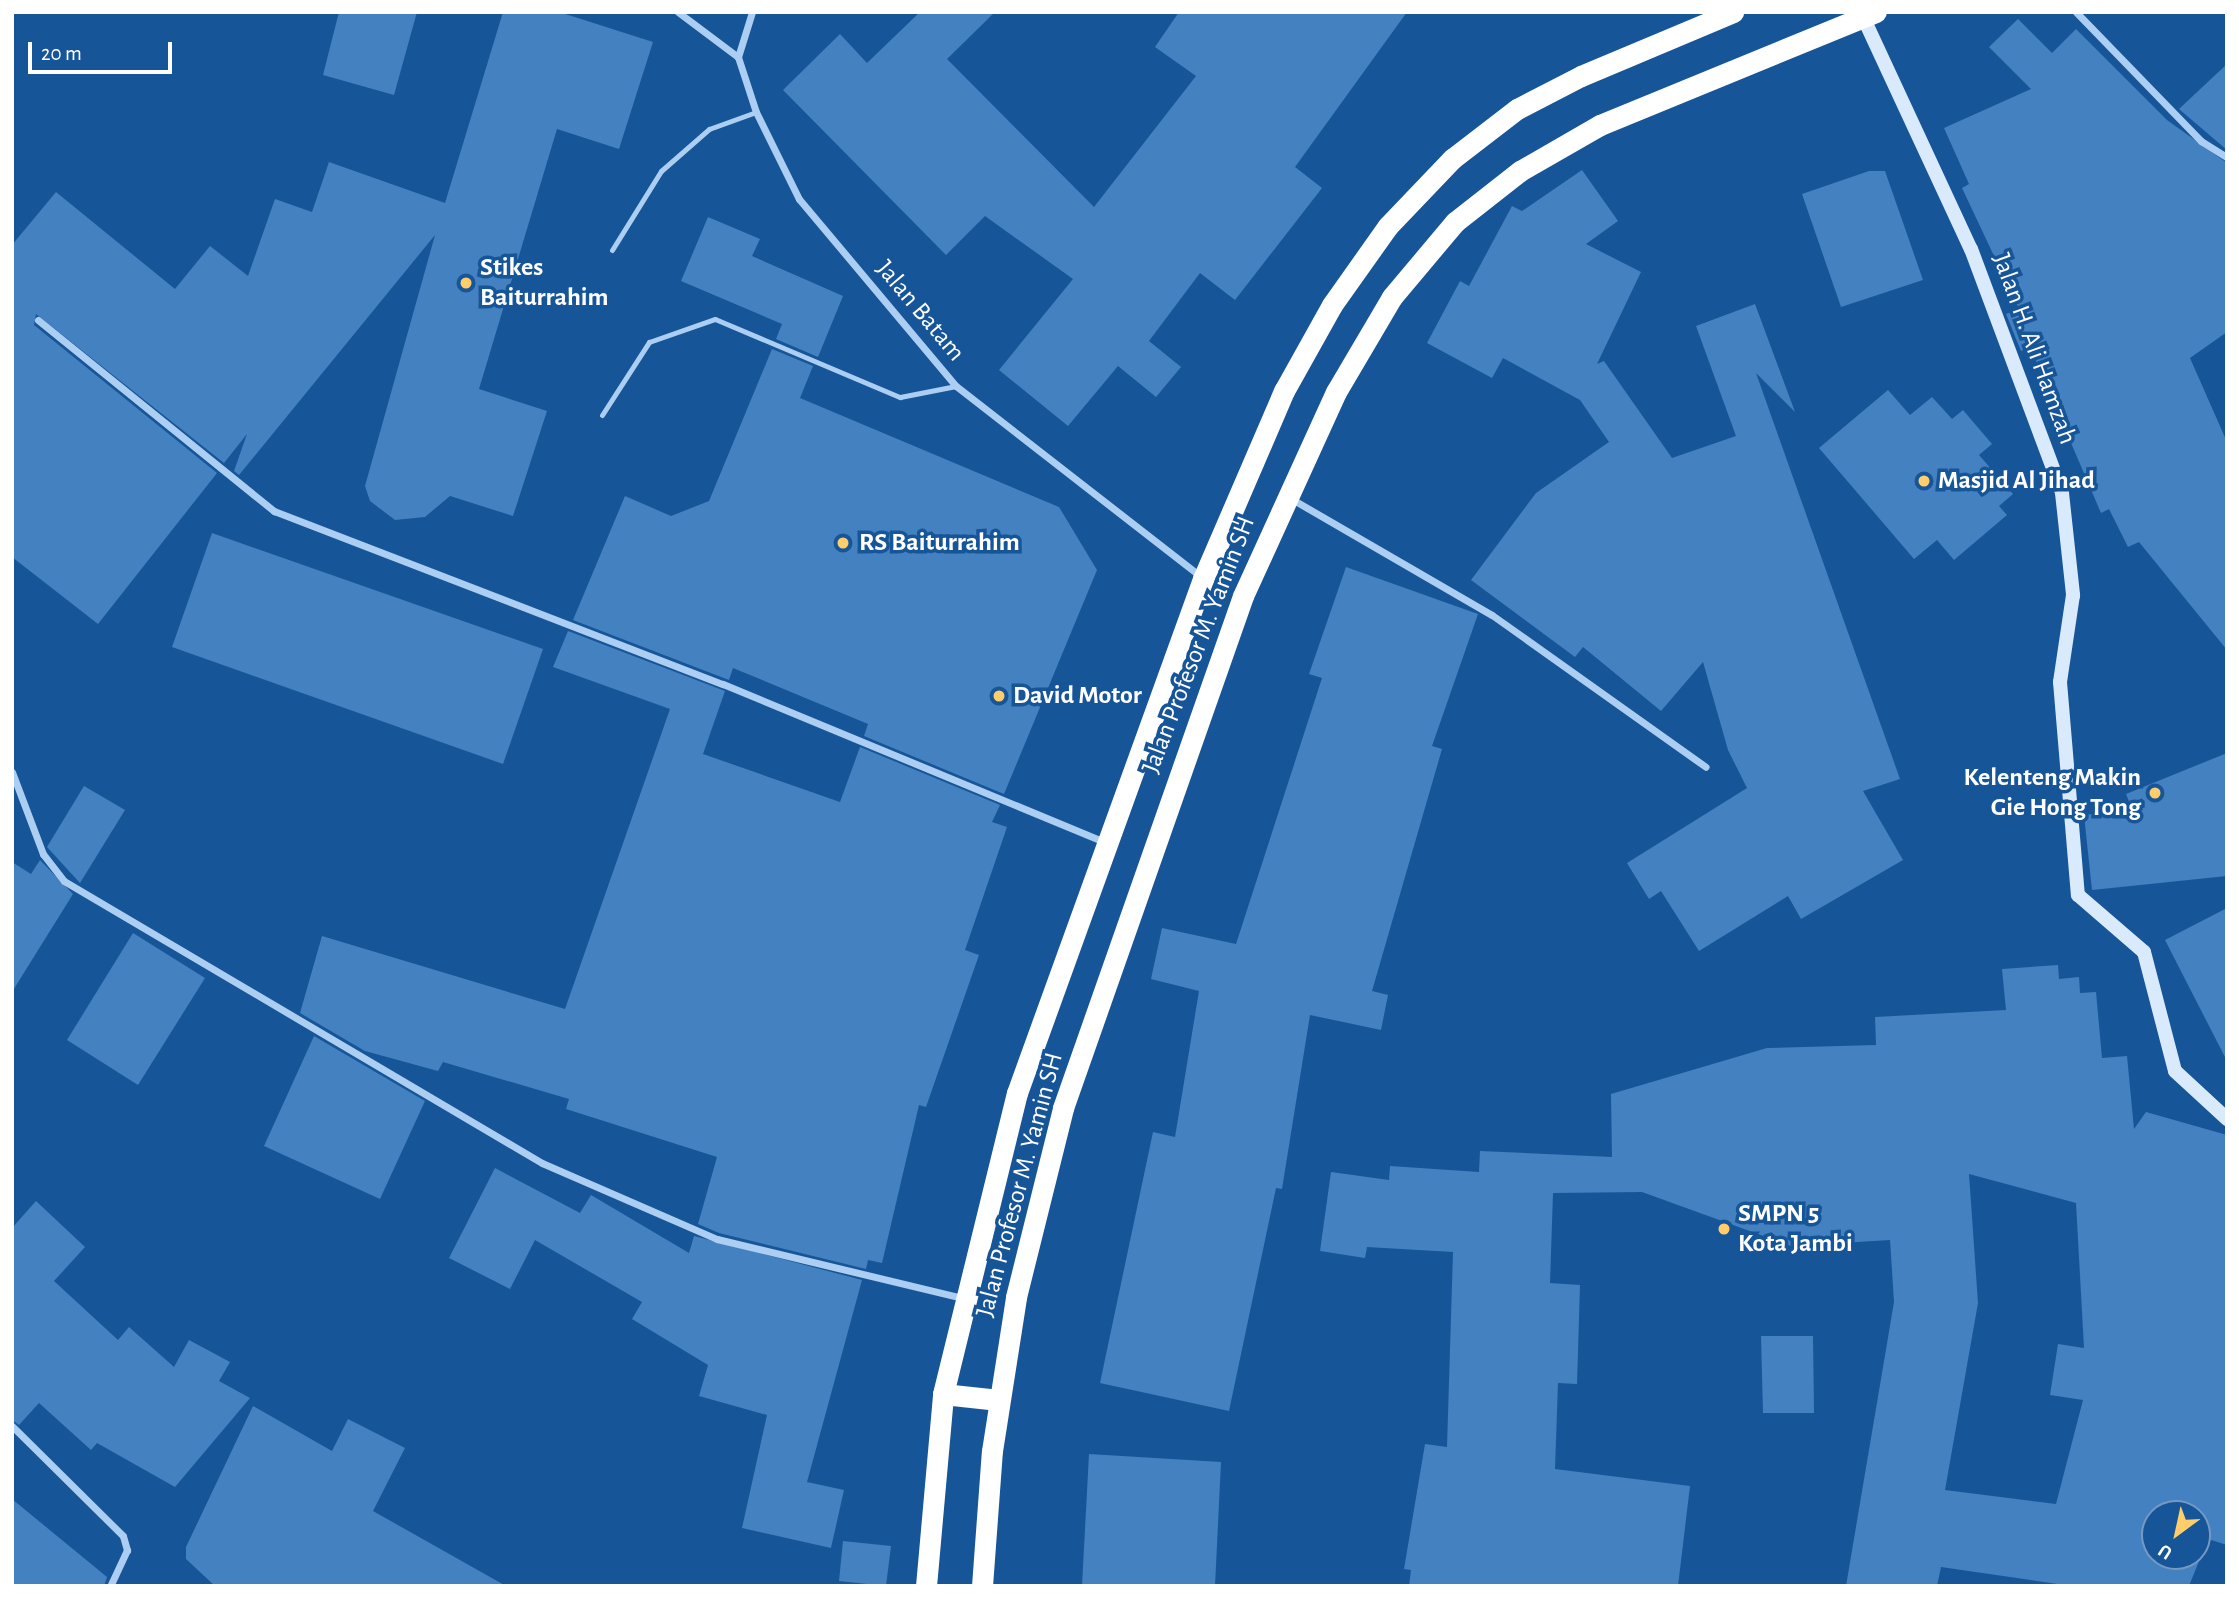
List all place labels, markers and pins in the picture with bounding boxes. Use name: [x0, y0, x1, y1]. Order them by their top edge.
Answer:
place label: Stikes Baiturrahim: [480, 252, 609, 314]
marker: Stikes Baiturrahim: [458, 275, 474, 291]
place label: Masjid Al Jihad: [1938, 465, 2095, 497]
marker: Masjid Al Jihad: [1916, 473, 1932, 489]
place label: RS Baiturrahim: [859, 527, 1020, 559]
marker: RS Baiturrahim: [833, 533, 853, 553]
place label: David Motor: [1013, 680, 1142, 712]
marker: David Motor: [991, 688, 1007, 704]
place label: Kelenteng Makin Gie Hong Tong: [1963, 762, 2141, 824]
marker: Kelenteng Makin Gie Hong Tong: [2147, 785, 2163, 801]
place label: SMPN 5 Kota Jambi: [1738, 1198, 1853, 1260]
marker: SMPN 5 Kota Jambi: [1716, 1221, 1732, 1237]

